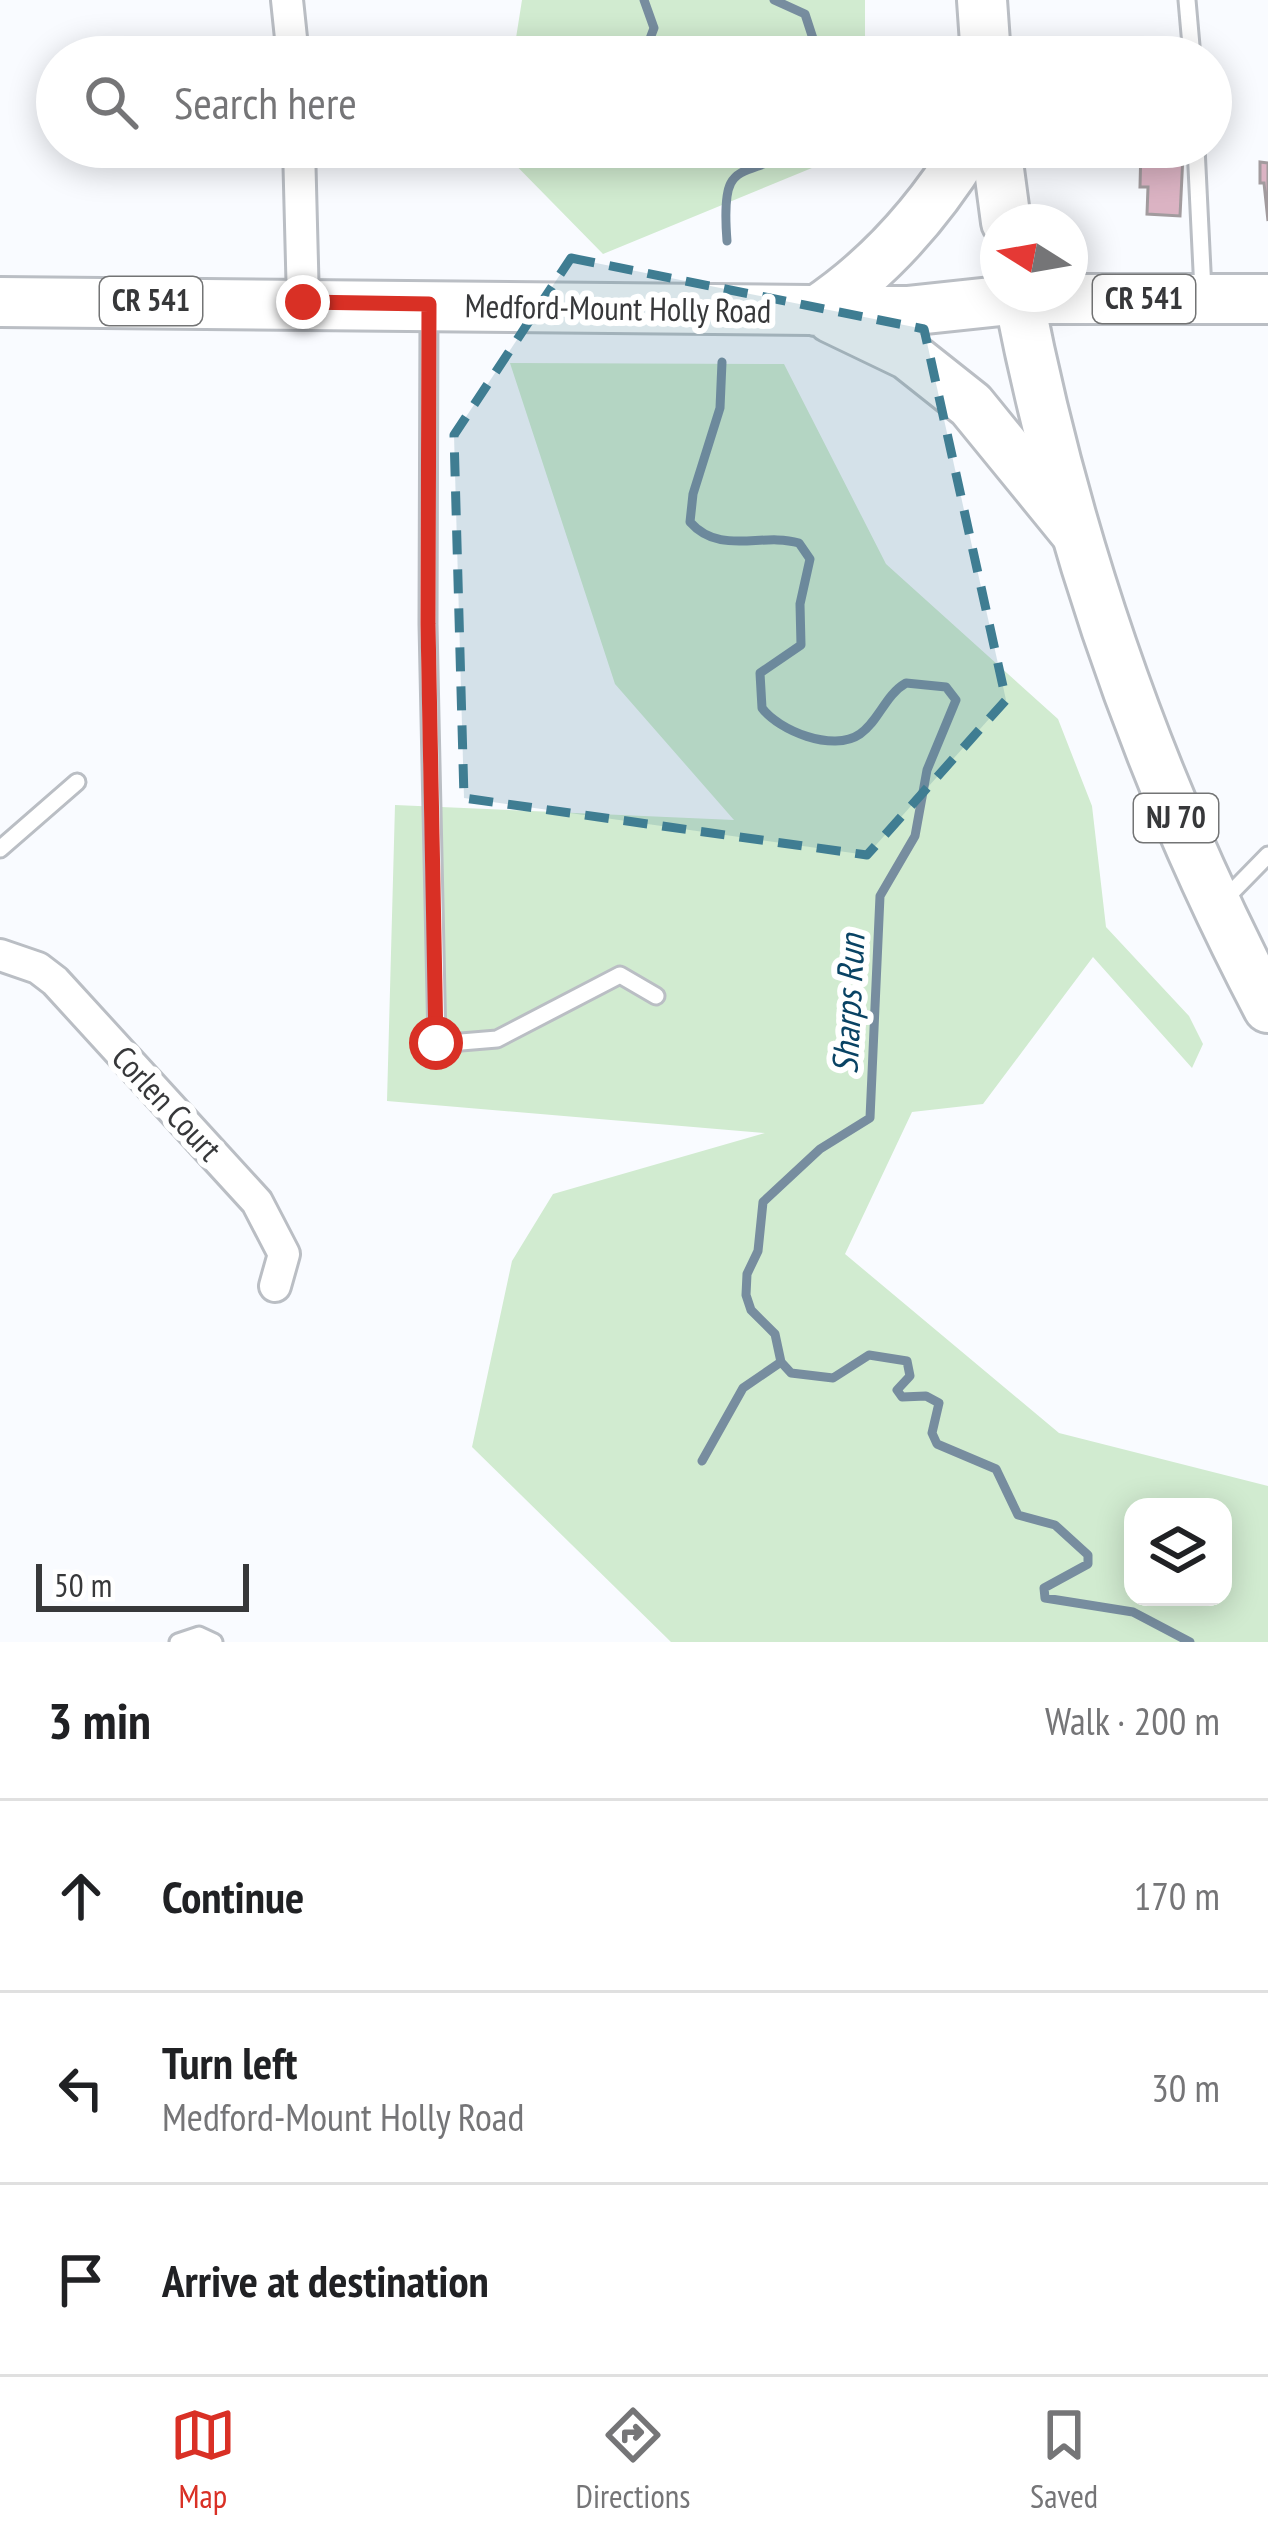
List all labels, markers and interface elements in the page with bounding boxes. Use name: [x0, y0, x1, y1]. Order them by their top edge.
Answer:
search box: [36, 36, 1232, 168]
icon: search: [78, 69, 144, 135]
text: Search here: [174, 73, 357, 131]
north arrow: [980, 204, 1088, 312]
route end: [276, 275, 330, 329]
road number: CR 541: [1093, 275, 1195, 323]
road number: CR 541: [100, 277, 202, 325]
street label: Medford-Mount Holly Road: [464, 283, 772, 332]
road number: NJ 70: [1134, 794, 1218, 842]
water label: Sharps Run: [820, 931, 875, 1075]
route start: [409, 1016, 463, 1070]
street label: Corlen Court: [103, 1036, 232, 1169]
map controls: [1124, 1498, 1232, 1606]
button: layers: [1124, 1498, 1232, 1606]
scale bar: [36, 1558, 249, 1611]
text: 50 m: [54, 1563, 112, 1606]
text: 3 min: [48, 1687, 151, 1753]
text: Walk · 200 m: [1045, 1695, 1220, 1746]
icon: ahead: [48, 1863, 114, 1929]
text: Continue: [162, 1867, 304, 1925]
text: 170 m: [1134, 1870, 1220, 1921]
text: Turn left: [162, 2033, 297, 2091]
icon: left: [48, 2055, 114, 2121]
text: 30 m: [1151, 2062, 1220, 2113]
text: Medford-Mount Holly Road: [162, 2091, 524, 2142]
icon: arrive: [48, 2247, 114, 2313]
text: Arrive at destination: [162, 2251, 489, 2309]
tab: Map: [170, 2402, 236, 2517]
tab: Directions: [576, 2402, 690, 2517]
tab: Saved: [1030, 2402, 1098, 2517]

